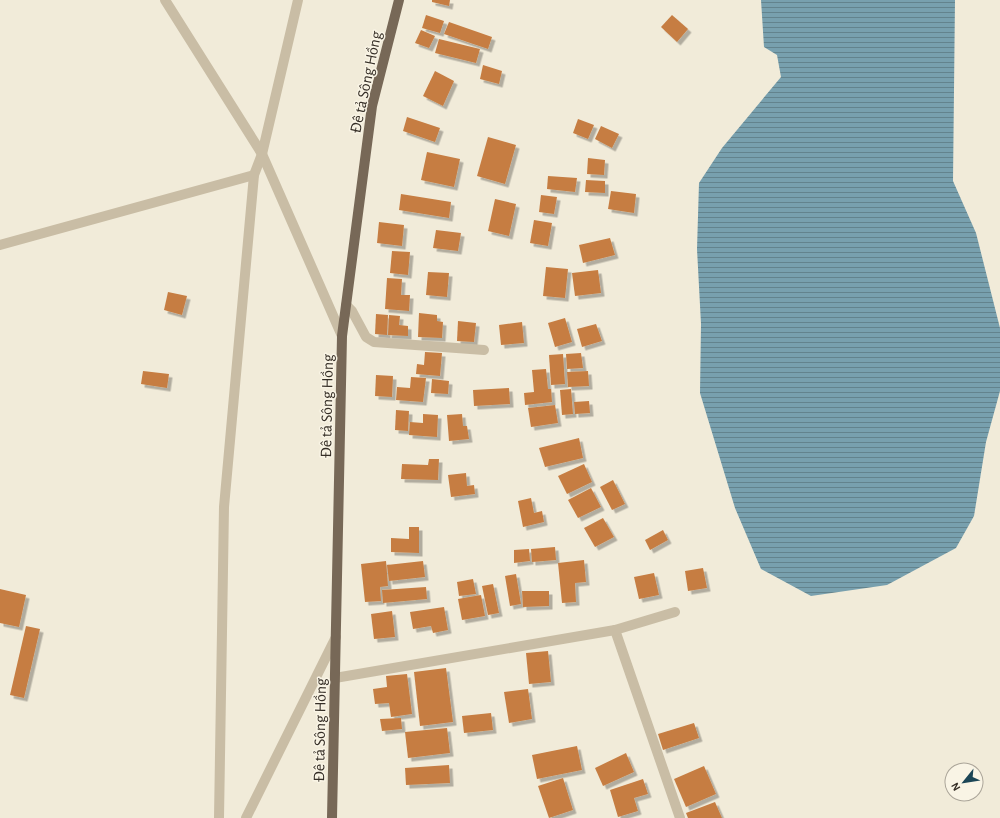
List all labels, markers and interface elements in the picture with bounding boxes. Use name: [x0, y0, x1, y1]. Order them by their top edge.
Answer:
street label: Đê tả Sông Hồng: [347, 30, 385, 135]
street label: Đê tả Sông Hồng: [318, 354, 336, 458]
street label: Đê tả Sông Hồng: [311, 678, 329, 782]
north arrow: [944, 762, 984, 802]
text: N: [949, 781, 962, 793]

